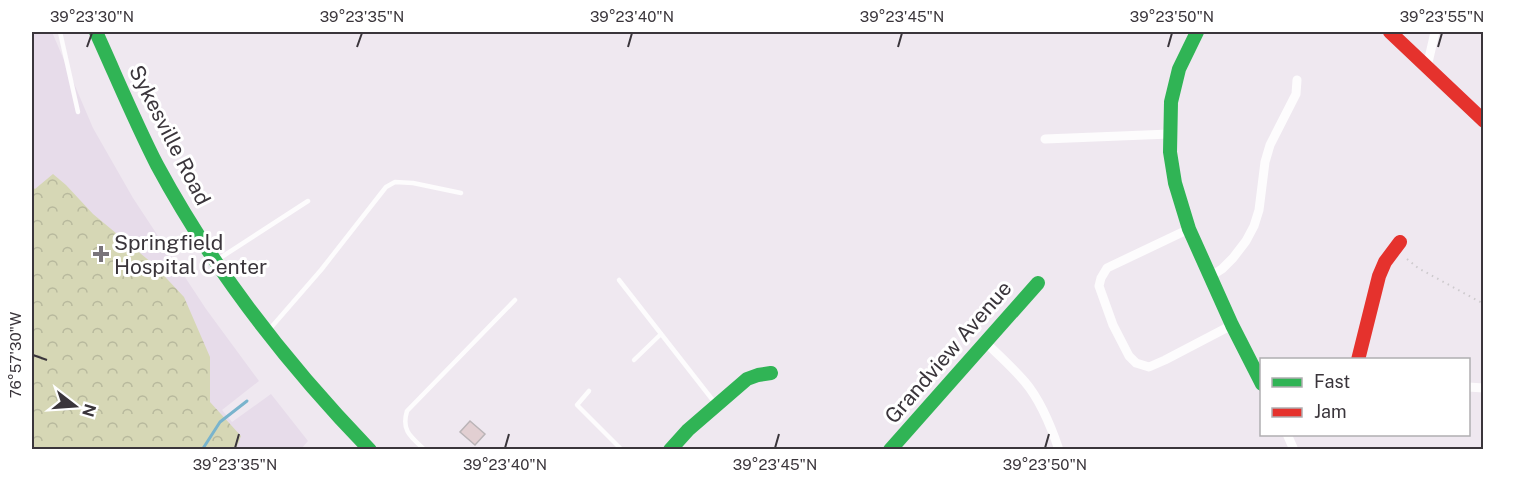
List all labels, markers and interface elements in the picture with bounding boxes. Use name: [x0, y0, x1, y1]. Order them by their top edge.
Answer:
text: 39°23'30"N: [50, 8, 134, 25]
text: 39°23'35"N: [320, 8, 404, 25]
text: 39°23'40"N: [590, 8, 674, 25]
text: 39°23'45"N: [860, 8, 944, 25]
text: 39°23'50"N: [1130, 8, 1214, 25]
text: 39°23'55"N: [1400, 8, 1484, 25]
street label: Sykesville Road: [124, 61, 216, 209]
place label: Springfield Hospital Center: [114, 230, 267, 279]
marker: Springfield Hospital Center: [92, 245, 110, 263]
street label: Grandview Avenue: [879, 276, 1017, 428]
text: 76°57'30"W: [7, 312, 24, 398]
legend: [1260, 358, 1470, 436]
text: Fast: [1314, 371, 1350, 392]
north arrow: [45, 376, 105, 436]
text: N: [78, 401, 100, 419]
text: Jam: [1314, 401, 1347, 422]
text: 39°23'35"N: [193, 456, 277, 473]
text: 39°23'40"N: [463, 456, 547, 473]
text: 39°23'45"N: [733, 456, 817, 473]
text: 39°23'50"N: [1003, 456, 1087, 473]

